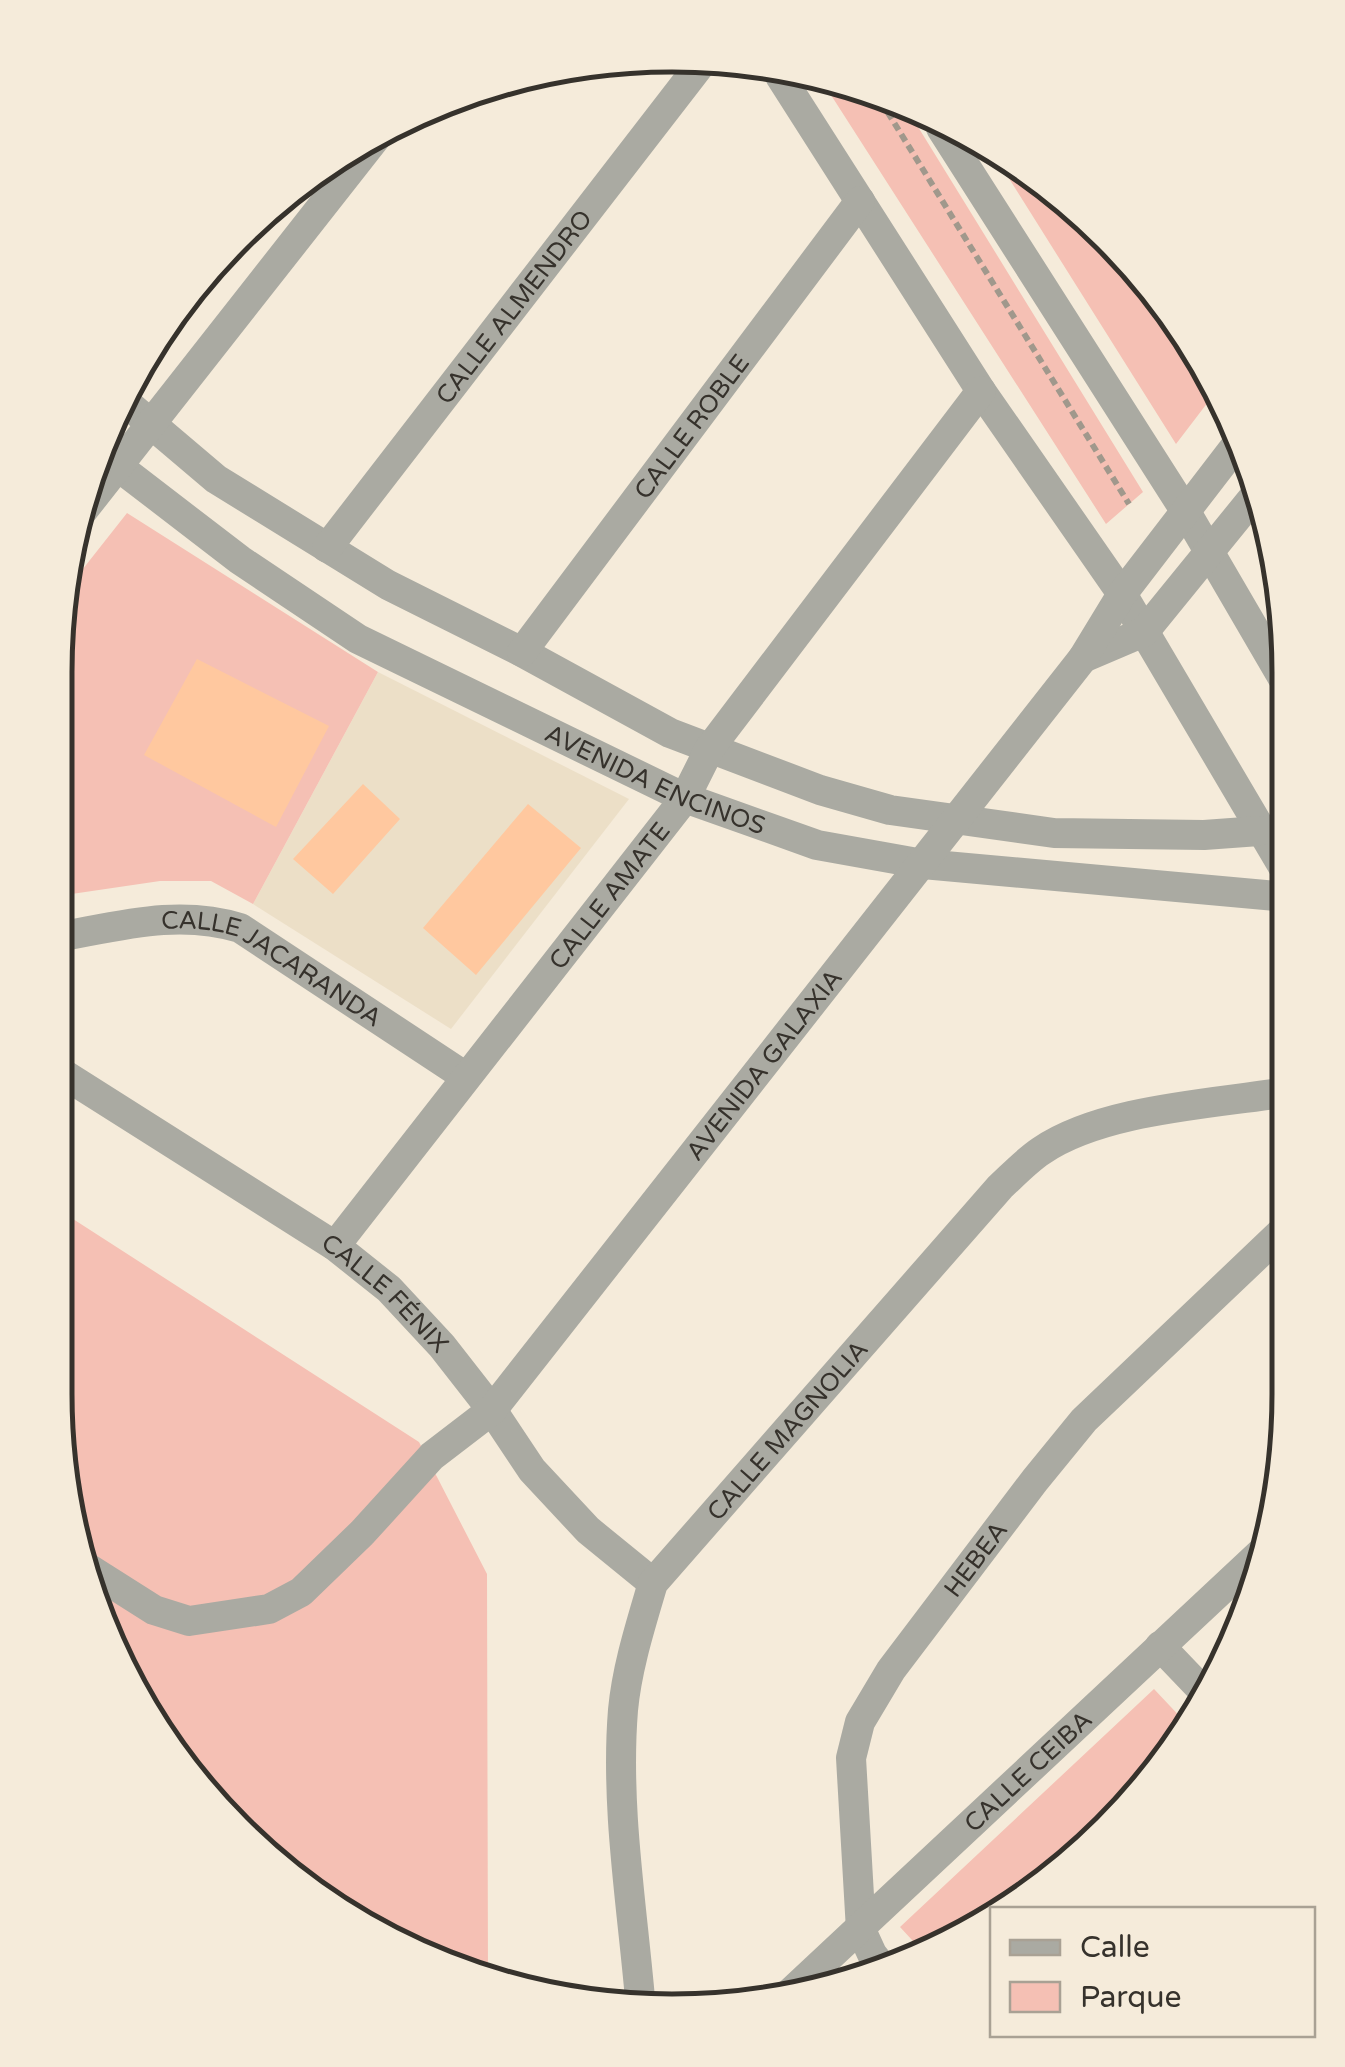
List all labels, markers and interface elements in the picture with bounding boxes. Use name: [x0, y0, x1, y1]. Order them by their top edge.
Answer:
street label: CALLE ALMENDRO: [430, 204, 599, 410]
street label: CALLE ROBLE: [628, 349, 756, 505]
street label: AVENIDA ENCINOS: [540, 718, 769, 841]
street label: CALLE AMATE: [543, 816, 676, 975]
street label: CALLE JACARANDA: [161, 905, 387, 1033]
street label: AVENIDA GALAXIA: [680, 963, 849, 1167]
street label: CALLE FÉNIX: [316, 1228, 455, 1359]
street label: CALLE MAGNOLIA: [701, 1335, 875, 1527]
street label: HEBEA: [938, 1516, 1014, 1603]
street label: CALLE CEIBA: [958, 1705, 1098, 1839]
legend: [990, 1907, 1315, 2037]
text: Calle: [1080, 1929, 1150, 1966]
text: Parque: [1080, 1979, 1181, 2016]

